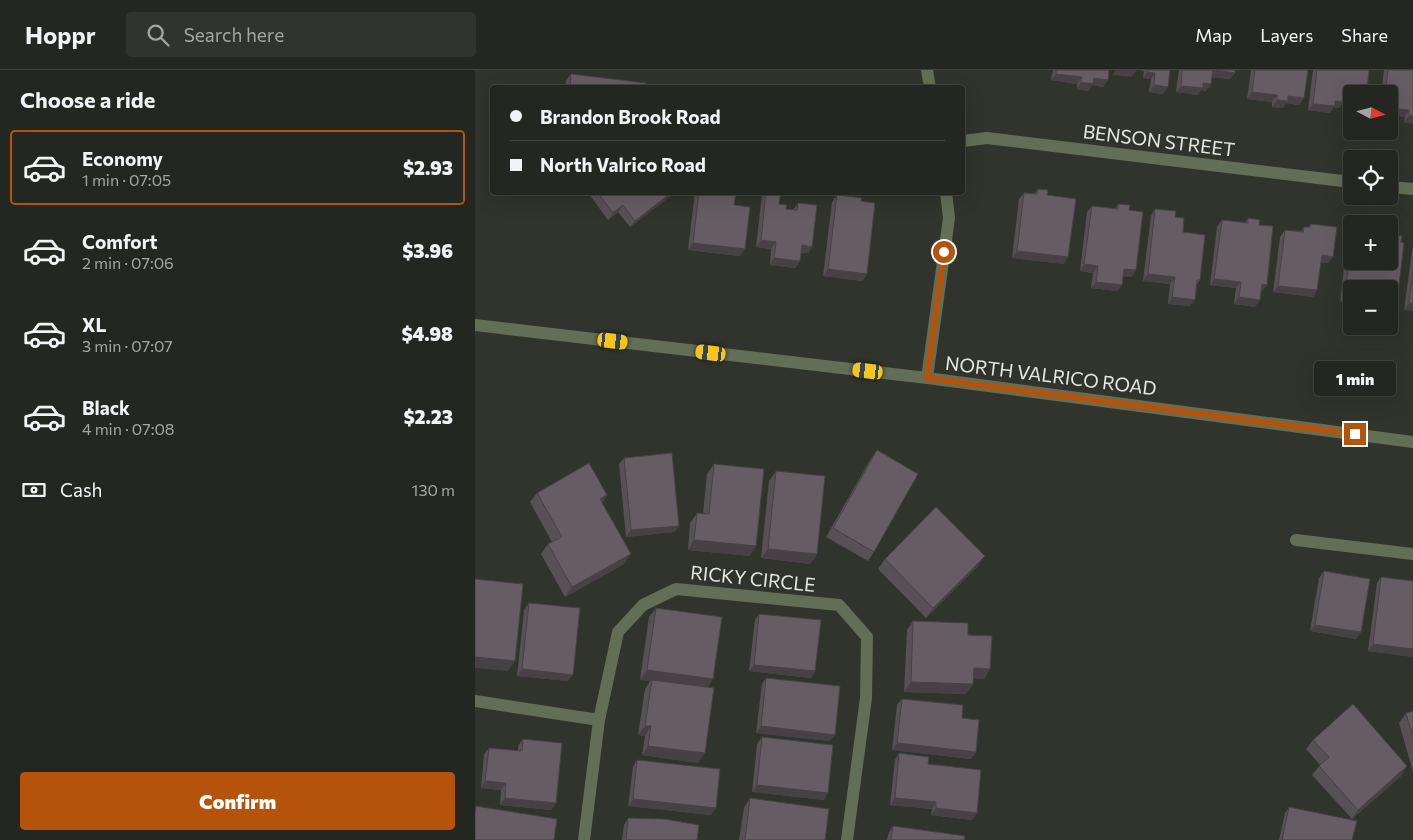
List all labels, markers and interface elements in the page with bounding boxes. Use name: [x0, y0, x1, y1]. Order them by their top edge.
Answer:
search box: [126, 12, 476, 57]
text: Hoppr: [25, 20, 96, 49]
icon: search: [144, 21, 172, 49]
text: Search here: [184, 23, 284, 46]
text: Map: [1195, 24, 1232, 46]
text: Layers: [1260, 24, 1313, 46]
text: Share: [1341, 24, 1388, 46]
north arrow: [1343, 85, 1397, 140]
map controls: [1343, 85, 1398, 335]
text: Choose a ride: [20, 86, 155, 113]
text: Brandon Brook Road: [540, 105, 721, 128]
street label: BENSON STREET: [1082, 119, 1236, 161]
icon: car: [22, 145, 67, 190]
text: Economy: [82, 147, 163, 170]
button: locate: [1343, 150, 1398, 205]
text: North Valrico Road: [540, 153, 706, 176]
text: $2.93: [403, 156, 453, 179]
text: 1 min · 07:05: [82, 170, 171, 189]
button: +: [1343, 215, 1398, 270]
icon: car: [22, 228, 67, 273]
text: Comfort: [82, 230, 158, 253]
text: $3.96: [402, 239, 453, 262]
route start: [933, 241, 955, 263]
text: 2 min · 07:06: [82, 253, 174, 272]
button: −: [1343, 280, 1398, 335]
icon: car: [22, 311, 67, 356]
text: XL: [82, 313, 107, 336]
text: $4.98: [401, 322, 453, 345]
car: [597, 332, 628, 350]
text: 3 min · 07:07: [82, 336, 173, 355]
car: [695, 344, 726, 362]
street label: NORTH VALRICO ROAD: [944, 351, 1158, 399]
car: [852, 362, 883, 380]
callout: 1 min: [1314, 362, 1396, 396]
text: 1 min: [1336, 369, 1374, 388]
icon: car: [22, 394, 67, 439]
text: Black: [82, 396, 130, 419]
text: $2.23: [403, 405, 453, 428]
text: 4 min · 07:08: [82, 419, 175, 438]
route end: [1344, 423, 1366, 445]
icon: cash: [20, 476, 48, 504]
text: Cash: [60, 478, 102, 501]
text: 130 m: [412, 480, 455, 499]
street label: RICKY CIRCLE: [689, 560, 817, 596]
button: Confirm: [20, 772, 455, 830]

